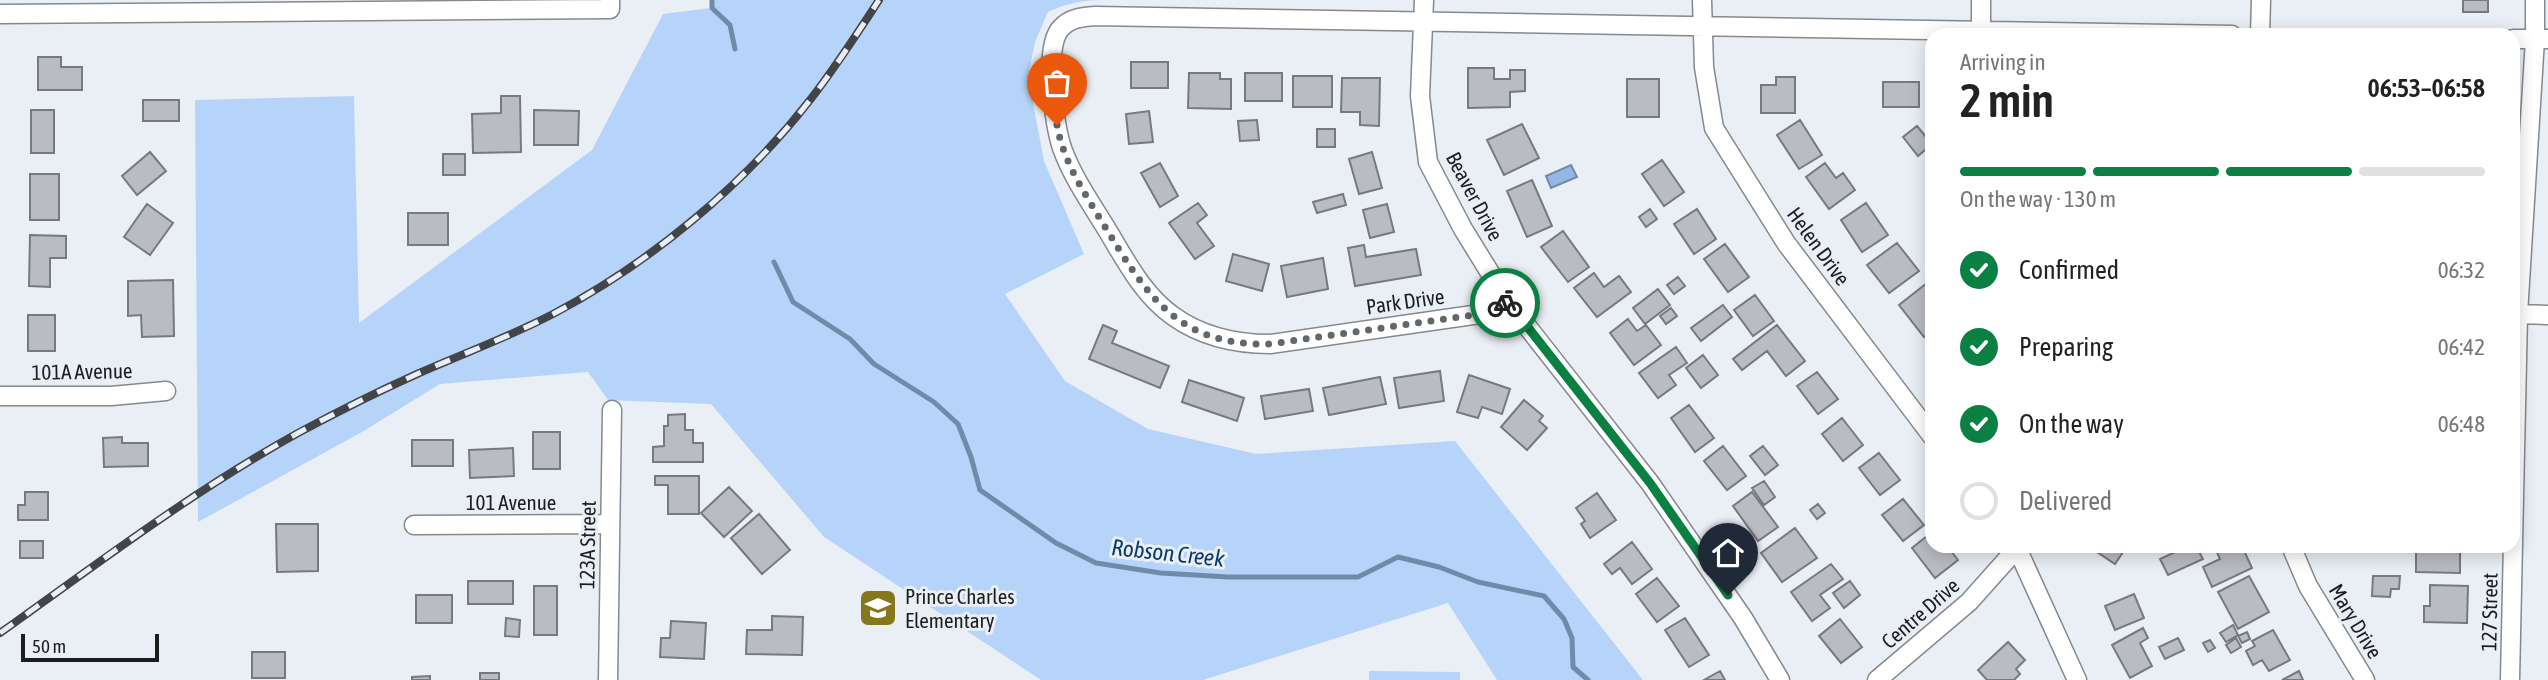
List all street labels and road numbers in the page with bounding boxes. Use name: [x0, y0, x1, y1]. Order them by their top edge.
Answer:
street label: Beaver Drive: [1442, 148, 1508, 244]
street label: Helen Drive: [1783, 202, 1855, 290]
street label: Park Drive: [1364, 284, 1446, 318]
street label: 101A Avenue: [31, 358, 133, 384]
street label: 101 Avenue: [466, 490, 556, 514]
street label: 123A Street: [574, 500, 600, 590]
street label: Centre Drive: [1876, 573, 1964, 653]
street label: 127 Street: [2476, 573, 2502, 651]
street label: Mary Drive: [2325, 580, 2387, 662]

